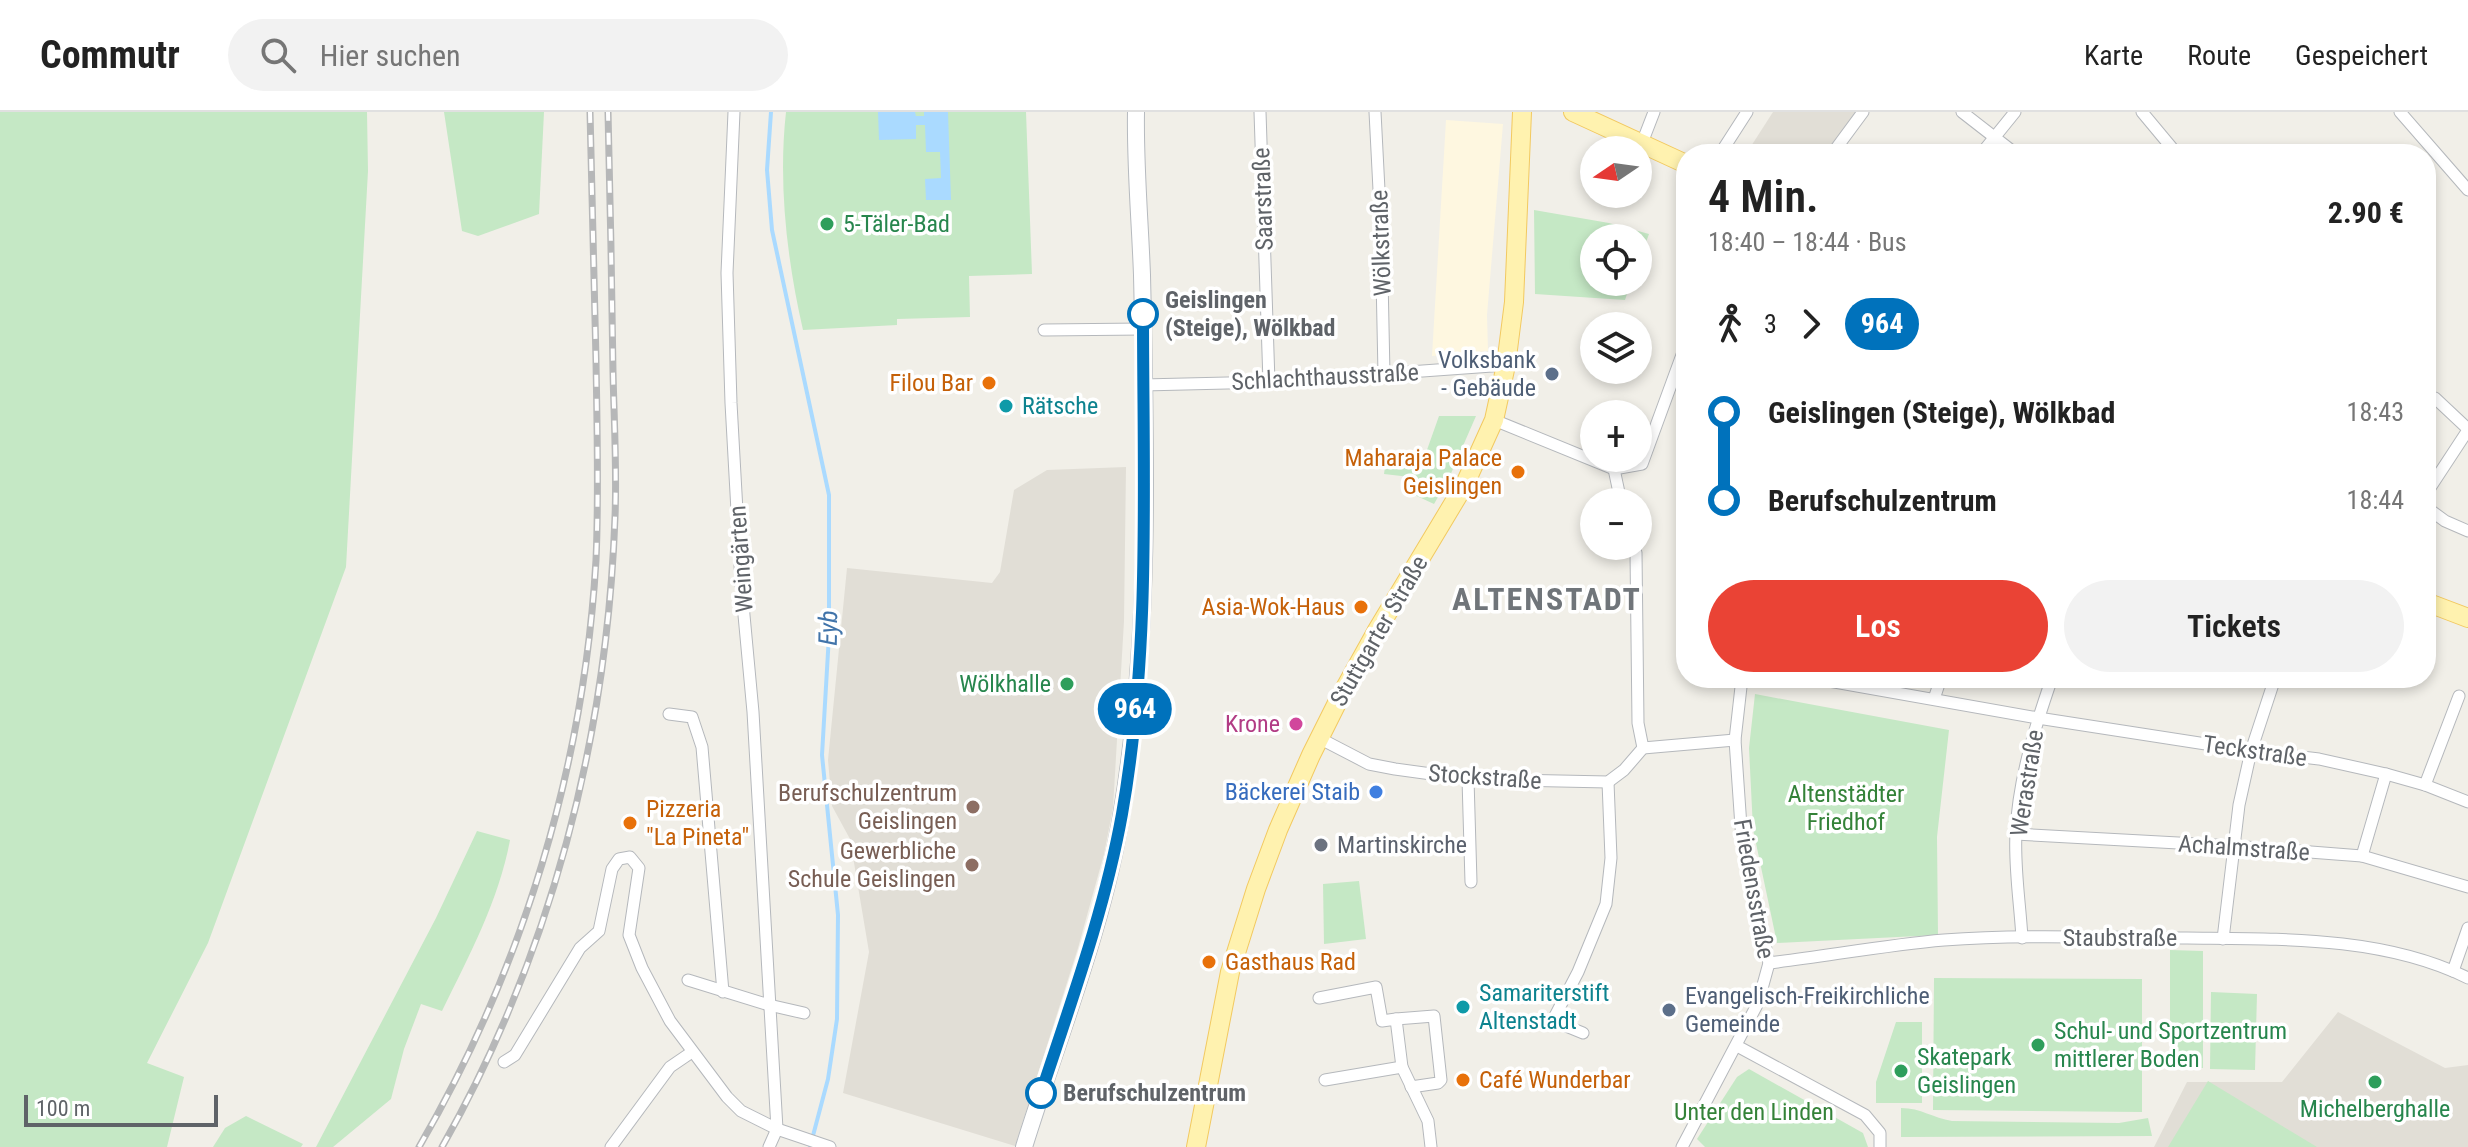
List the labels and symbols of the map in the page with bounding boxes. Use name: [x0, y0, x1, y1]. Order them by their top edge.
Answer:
north arrow: [1580, 136, 1652, 208]
street label: Saarstraße: [1247, 147, 1279, 251]
street label: Wölkstraße: [1365, 189, 1397, 297]
place label: 5-Täler-Bad: [843, 210, 950, 238]
marker: 5-Täler-Bad: [818, 215, 836, 233]
place label: Geislingen (Steige), Wölkbad: [1165, 286, 1336, 342]
marker: Geislingen (Steige), Wölkbad: [1128, 299, 1158, 329]
place label: Volksbank - Gebäude: [1438, 346, 1536, 402]
street label: Schlachthausstraße: [1231, 358, 1419, 396]
marker: Volksbank - Gebäude: [1543, 365, 1561, 383]
place label: Filou Bar: [889, 369, 973, 397]
marker: Filou Bar: [980, 374, 998, 392]
place label: Rätsche: [1022, 392, 1098, 420]
marker: Rätsche: [997, 397, 1015, 415]
place label: Maharaja Palace Geislingen: [1345, 444, 1502, 500]
marker: Maharaja Palace Geislingen: [1509, 463, 1527, 481]
street label: Weingärten: [723, 504, 759, 614]
street label: Stuttgarter Straße: [1325, 551, 1433, 711]
district label: ALTENSTADT: [1452, 580, 1642, 618]
place label: Asia-Wok-Haus: [1202, 593, 1345, 621]
marker: Asia-Wok-Haus: [1352, 598, 1370, 616]
water label: Eyb: [813, 610, 843, 646]
place label: Wölkhalle: [959, 670, 1051, 698]
marker: Wölkhalle: [1058, 675, 1076, 693]
line badge: 964: [1089, 683, 1181, 735]
place label: Krone: [1225, 710, 1280, 738]
marker: Krone: [1287, 715, 1305, 733]
street label: Werastraße: [2005, 728, 2049, 838]
street label: Teckstraße: [2201, 730, 2309, 772]
street label: Stockstraße: [1427, 759, 1543, 795]
place label: Bäckerei Staib: [1225, 778, 1360, 806]
place label: Berufschulzentrum Geislingen: [778, 779, 957, 835]
park label: Altenstädter Friedhof: [1788, 780, 1904, 836]
marker: Bäckerei Staib: [1367, 783, 1385, 801]
place label: Pizzeria "La Pineta": [646, 795, 749, 851]
marker: Berufschulzentrum Geislingen: [964, 798, 982, 816]
marker: Pizzeria "La Pineta": [621, 814, 639, 832]
street label: Friedensstraße: [1728, 817, 1780, 961]
street label: Achalmstraße: [2177, 829, 2311, 867]
place label: Martinskirche: [1337, 831, 1467, 859]
marker: Martinskirche: [1312, 836, 1330, 854]
place label: Gewerbliche Schule Geislingen: [788, 837, 956, 893]
marker: Gewerbliche Schule Geislingen: [963, 856, 981, 874]
street label: Staubstraße: [2063, 924, 2177, 952]
place label: Gasthaus Rad: [1225, 948, 1356, 976]
marker: Gasthaus Rad: [1200, 953, 1218, 971]
place label: Samariterstift Altenstadt: [1479, 979, 1609, 1035]
place label: Evangelisch-Freikirchliche Gemeinde: [1685, 982, 1930, 1038]
marker: Samariterstift Altenstadt: [1454, 998, 1472, 1016]
marker: Evangelisch-Freikirchliche Gemeinde: [1660, 1001, 1678, 1019]
place label: Schul- und Sportzentrum mittlerer Boden: [2054, 1017, 2287, 1073]
marker: Schul- und Sportzentrum mittlerer Boden: [2029, 1036, 2047, 1054]
place label: Skatepark Geislingen: [1917, 1043, 2016, 1099]
marker: Skatepark Geislingen: [1892, 1062, 1910, 1080]
place label: Café Wunderbar: [1479, 1066, 1631, 1094]
marker: Café Wunderbar: [1454, 1071, 1472, 1089]
marker: Michelberghalle: [2366, 1073, 2384, 1091]
marker: Berufschulzentrum: [1026, 1078, 1056, 1108]
place label: Berufschulzentrum: [1063, 1079, 1246, 1107]
scale bar: [24, 1091, 218, 1127]
place label: Michelberghalle: [2300, 1095, 2450, 1123]
park label: Unter den Linden: [1674, 1098, 1834, 1126]

